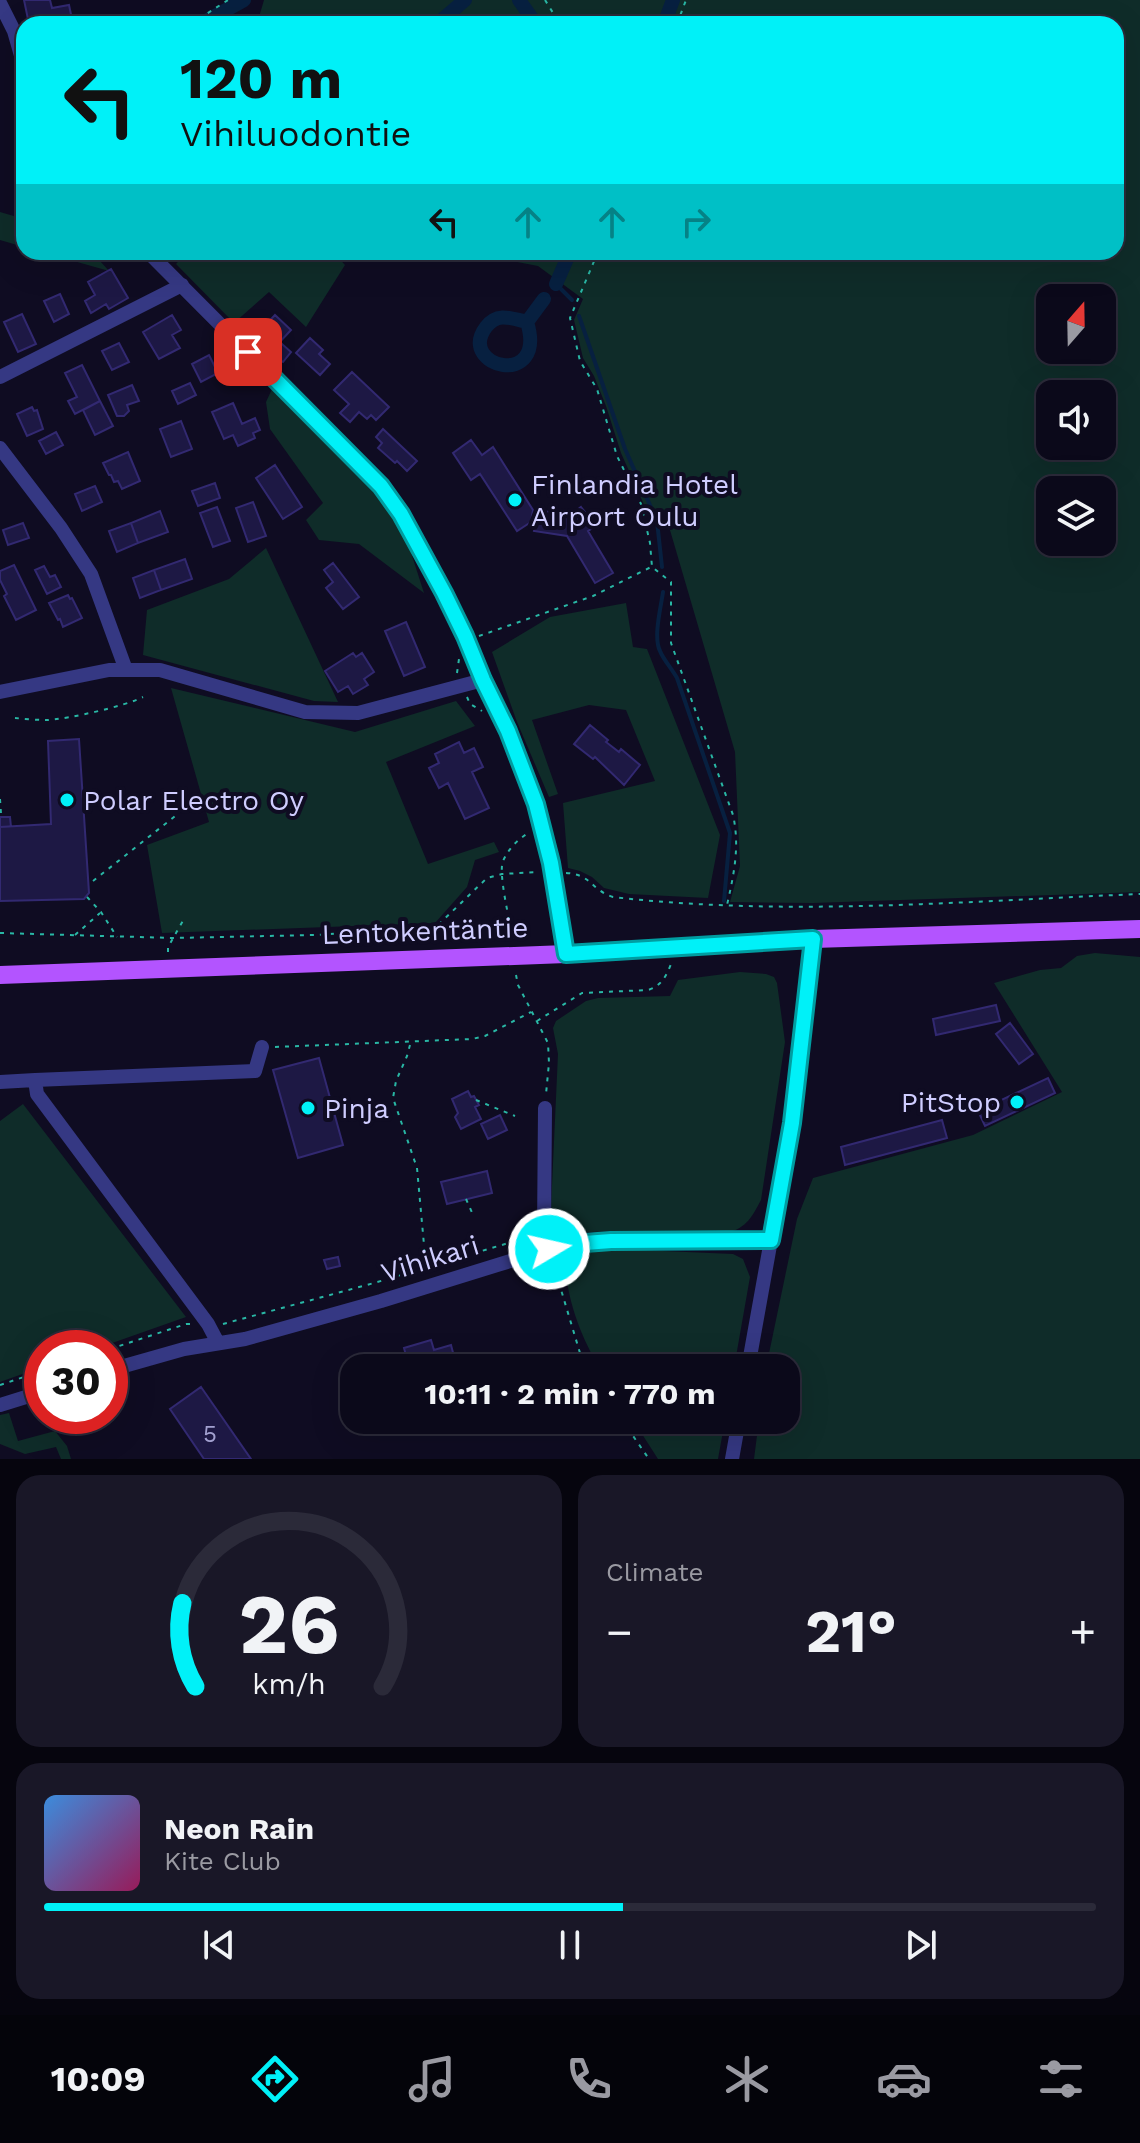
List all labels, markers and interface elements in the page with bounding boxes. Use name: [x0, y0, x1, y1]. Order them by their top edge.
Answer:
text: 120 m: [180, 46, 342, 112]
icon: left: [48, 48, 152, 152]
text: Vihiluodontie: [180, 113, 411, 155]
icon: left: [422, 200, 466, 244]
icon: ahead: [506, 200, 550, 244]
icon: ahead: [590, 200, 634, 244]
icon: right: [674, 200, 718, 244]
north arrow: [1036, 284, 1116, 364]
map controls: [1036, 284, 1116, 556]
pin: [214, 318, 282, 386]
icon: arrive: [226, 330, 270, 374]
button: sound: [1036, 380, 1116, 460]
place label: Finlandia Hotel Airport Oulu: [531, 468, 738, 533]
button: layers: [1036, 476, 1116, 556]
marker: Finlandia Hotel Airport Oulu: [506, 491, 524, 509]
place label: Polar Electro Oy: [83, 784, 305, 817]
marker: Polar Electro Oy: [58, 791, 76, 809]
street label: Lentokentäntie: [321, 911, 529, 951]
place label: PitStop: [901, 1086, 1001, 1119]
place label: Pinja: [324, 1092, 389, 1125]
marker: PitStop: [1008, 1093, 1026, 1111]
marker: Pinja: [299, 1099, 317, 1117]
position arrow: [507, 1207, 591, 1291]
street label: Vihikari: [377, 1228, 483, 1290]
speed limit sign: 30: [24, 1330, 128, 1434]
text: 10:11 · 2 min · 770 m: [425, 1376, 715, 1411]
house number: 5: [203, 1420, 217, 1448]
text: Climate: [606, 1557, 704, 1587]
text: 26: [239, 1576, 339, 1673]
text: 21°: [805, 1596, 897, 1667]
text: −: [606, 1606, 633, 1658]
text: +: [1069, 1606, 1096, 1658]
text: km/h: [252, 1667, 326, 1701]
text: Neon Rain: [164, 1811, 314, 1846]
text: Kite Club: [164, 1846, 281, 1876]
icon: previous: [197, 1923, 241, 1967]
icon: pause: [548, 1923, 592, 1967]
icon: next: [899, 1923, 943, 1967]
icon: directions: [247, 2051, 303, 2107]
icon: music: [404, 2051, 460, 2107]
icon: phone: [561, 2051, 617, 2107]
icon: climate: [719, 2051, 775, 2107]
icon: car: [876, 2051, 932, 2107]
icon: filters: [1033, 2051, 1089, 2107]
text: 10:09: [51, 2058, 146, 2100]

